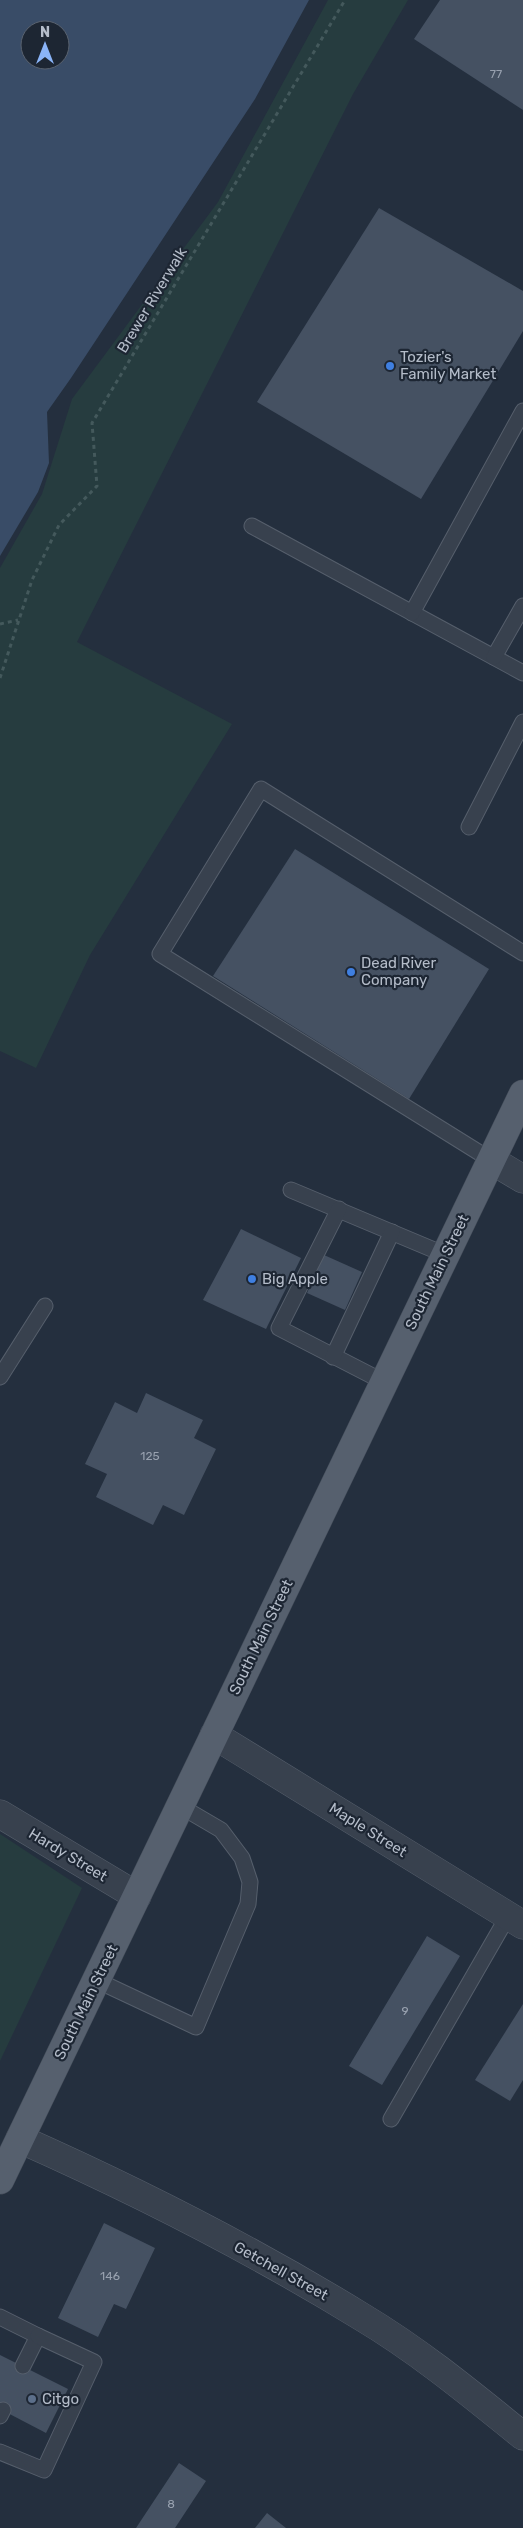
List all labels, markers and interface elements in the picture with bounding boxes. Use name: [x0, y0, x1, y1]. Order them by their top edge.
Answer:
north arrow: [20, 20, 70, 70]
text: N: [40, 24, 50, 41]
house number: 77: [490, 67, 502, 81]
street label: Brewer Riverwalk: [113, 244, 191, 356]
place label: Tozier's Family Market: [400, 348, 496, 383]
marker: Tozier's Family Market: [384, 360, 396, 372]
place label: Dead River Company: [361, 954, 437, 989]
marker: Dead River Company: [345, 966, 357, 978]
street label: South Main Street: [401, 1211, 473, 1332]
place label: Big Apple: [262, 1270, 328, 1288]
marker: Big Apple: [246, 1273, 258, 1285]
house number: 125: [140, 1449, 160, 1463]
street label: South Main Street: [225, 1576, 297, 1697]
street label: Maple Street: [326, 1799, 410, 1861]
street label: Hardy Street: [25, 1825, 111, 1886]
street label: South Main Street: [50, 1941, 122, 2062]
house number: 9: [401, 2004, 409, 2018]
street label: Getchell Street: [231, 2238, 331, 2304]
house number: 146: [100, 2269, 120, 2283]
place label: Citgo: [42, 2390, 79, 2408]
marker: Citgo: [26, 2393, 38, 2405]
house number: 8: [167, 2497, 175, 2511]

